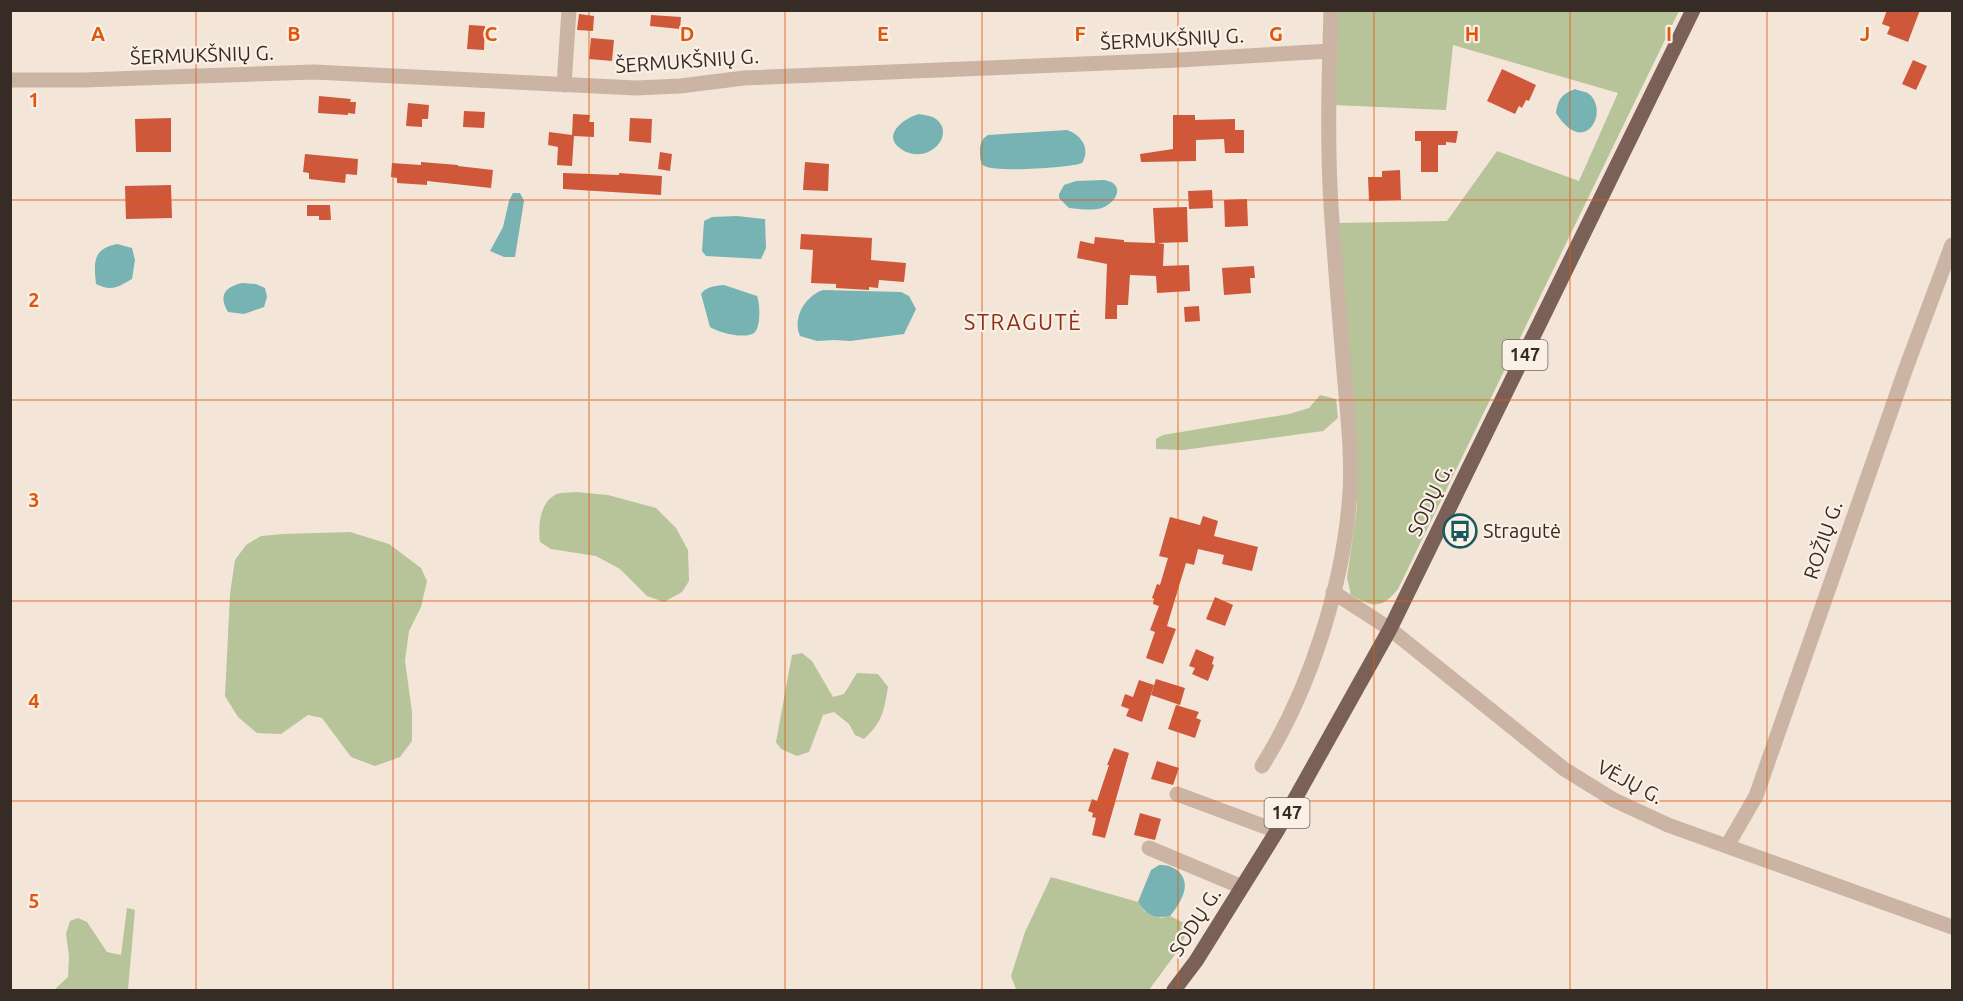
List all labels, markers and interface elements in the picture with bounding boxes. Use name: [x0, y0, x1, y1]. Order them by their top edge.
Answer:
text: A: [91, 22, 105, 45]
text: B: [287, 22, 301, 45]
text: C: [485, 22, 498, 45]
text: D: [680, 22, 694, 45]
text: E: [877, 22, 889, 45]
text: F: [1074, 22, 1086, 45]
text: G: [1269, 22, 1283, 45]
text: H: [1465, 22, 1479, 45]
text: I: [1666, 22, 1672, 45]
text: J: [1860, 22, 1870, 45]
street label: ŠERMUKŠNIŲ G.: [1099, 23, 1245, 54]
street label: ŠERMUKŠNIŲ G.: [130, 40, 274, 69]
street label: ŠERMUKŠNIŲ G.: [614, 44, 760, 77]
text: 1: [28, 88, 40, 111]
text: 2: [28, 288, 40, 311]
district label: STRAGUTĖ: [964, 309, 1082, 334]
road number: 147: [1502, 340, 1547, 370]
street label: SODŲ G.: [1402, 460, 1457, 539]
text: 3: [28, 488, 40, 511]
street label: ROŽIŲ G.: [1798, 498, 1847, 582]
bus stop icon: Stragutė: [1442, 513, 1478, 549]
place label: Stragutė: [1483, 519, 1561, 542]
text: 4: [28, 689, 40, 712]
street label: VĖJŲ G.: [1594, 755, 1667, 808]
road number: 147: [1264, 798, 1310, 828]
street label: SODŲ G.: [1164, 883, 1225, 960]
text: 5: [28, 889, 40, 912]

